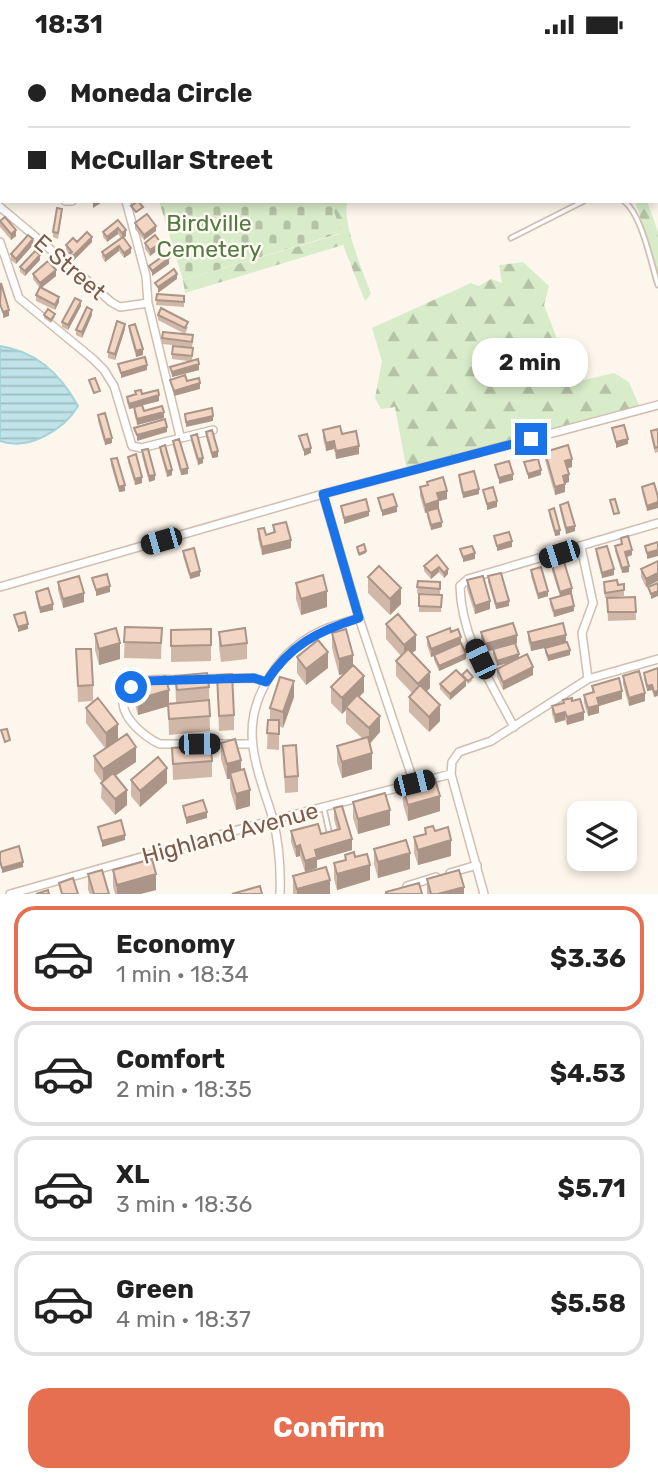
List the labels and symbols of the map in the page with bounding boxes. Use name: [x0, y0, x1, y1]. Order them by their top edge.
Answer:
park label: Birdville Cemetery: [157, 209, 262, 263]
street label: E Street: [28, 228, 112, 306]
callout: 2 min: [473, 337, 589, 387]
route end: [515, 423, 547, 455]
car: [138, 525, 185, 557]
car: [536, 538, 583, 570]
car: [462, 636, 499, 682]
route start: [115, 671, 147, 703]
car: [178, 733, 221, 755]
car: [392, 768, 437, 798]
street label: Highland Avenue: [139, 796, 321, 870]

